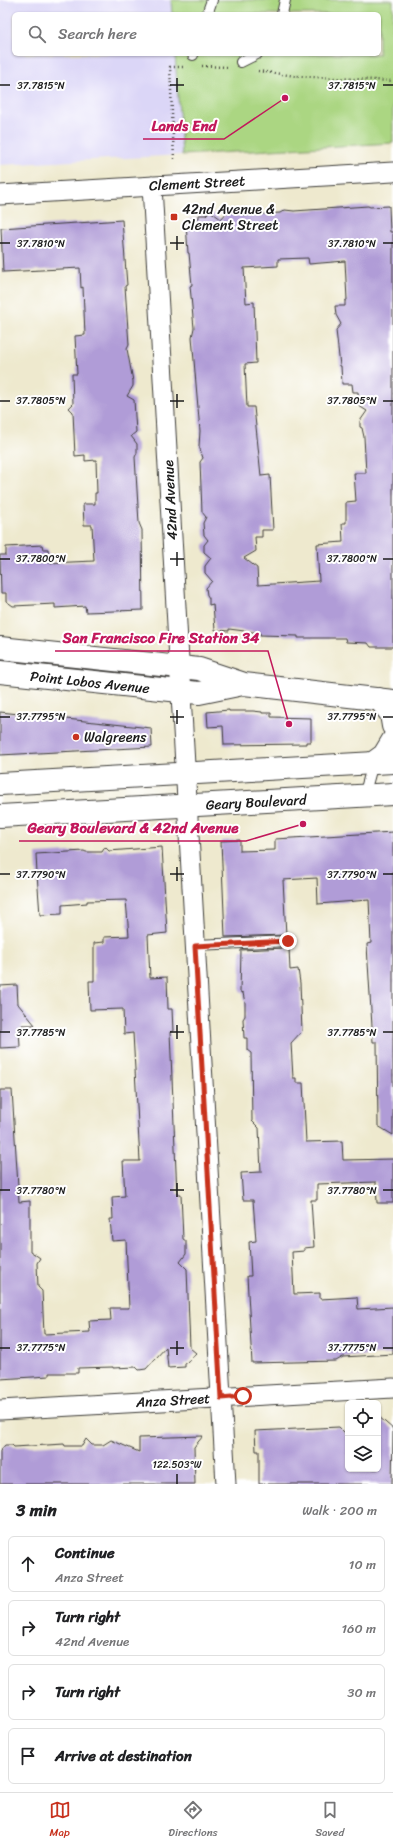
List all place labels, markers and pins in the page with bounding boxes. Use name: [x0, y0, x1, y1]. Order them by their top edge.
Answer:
callout: Lands End: [143, 112, 224, 139]
place label: 42nd Avenue & Clement Street: [182, 197, 278, 238]
marker: 42nd Avenue & Clement Street: [169, 212, 179, 222]
callout: San Francisco Fire Station 34: [55, 624, 268, 651]
place label: Walgreens: [84, 725, 147, 750]
marker: Walgreens: [71, 732, 81, 742]
callout: Geary Boulevard & 42nd Avenue: [19, 814, 246, 841]

